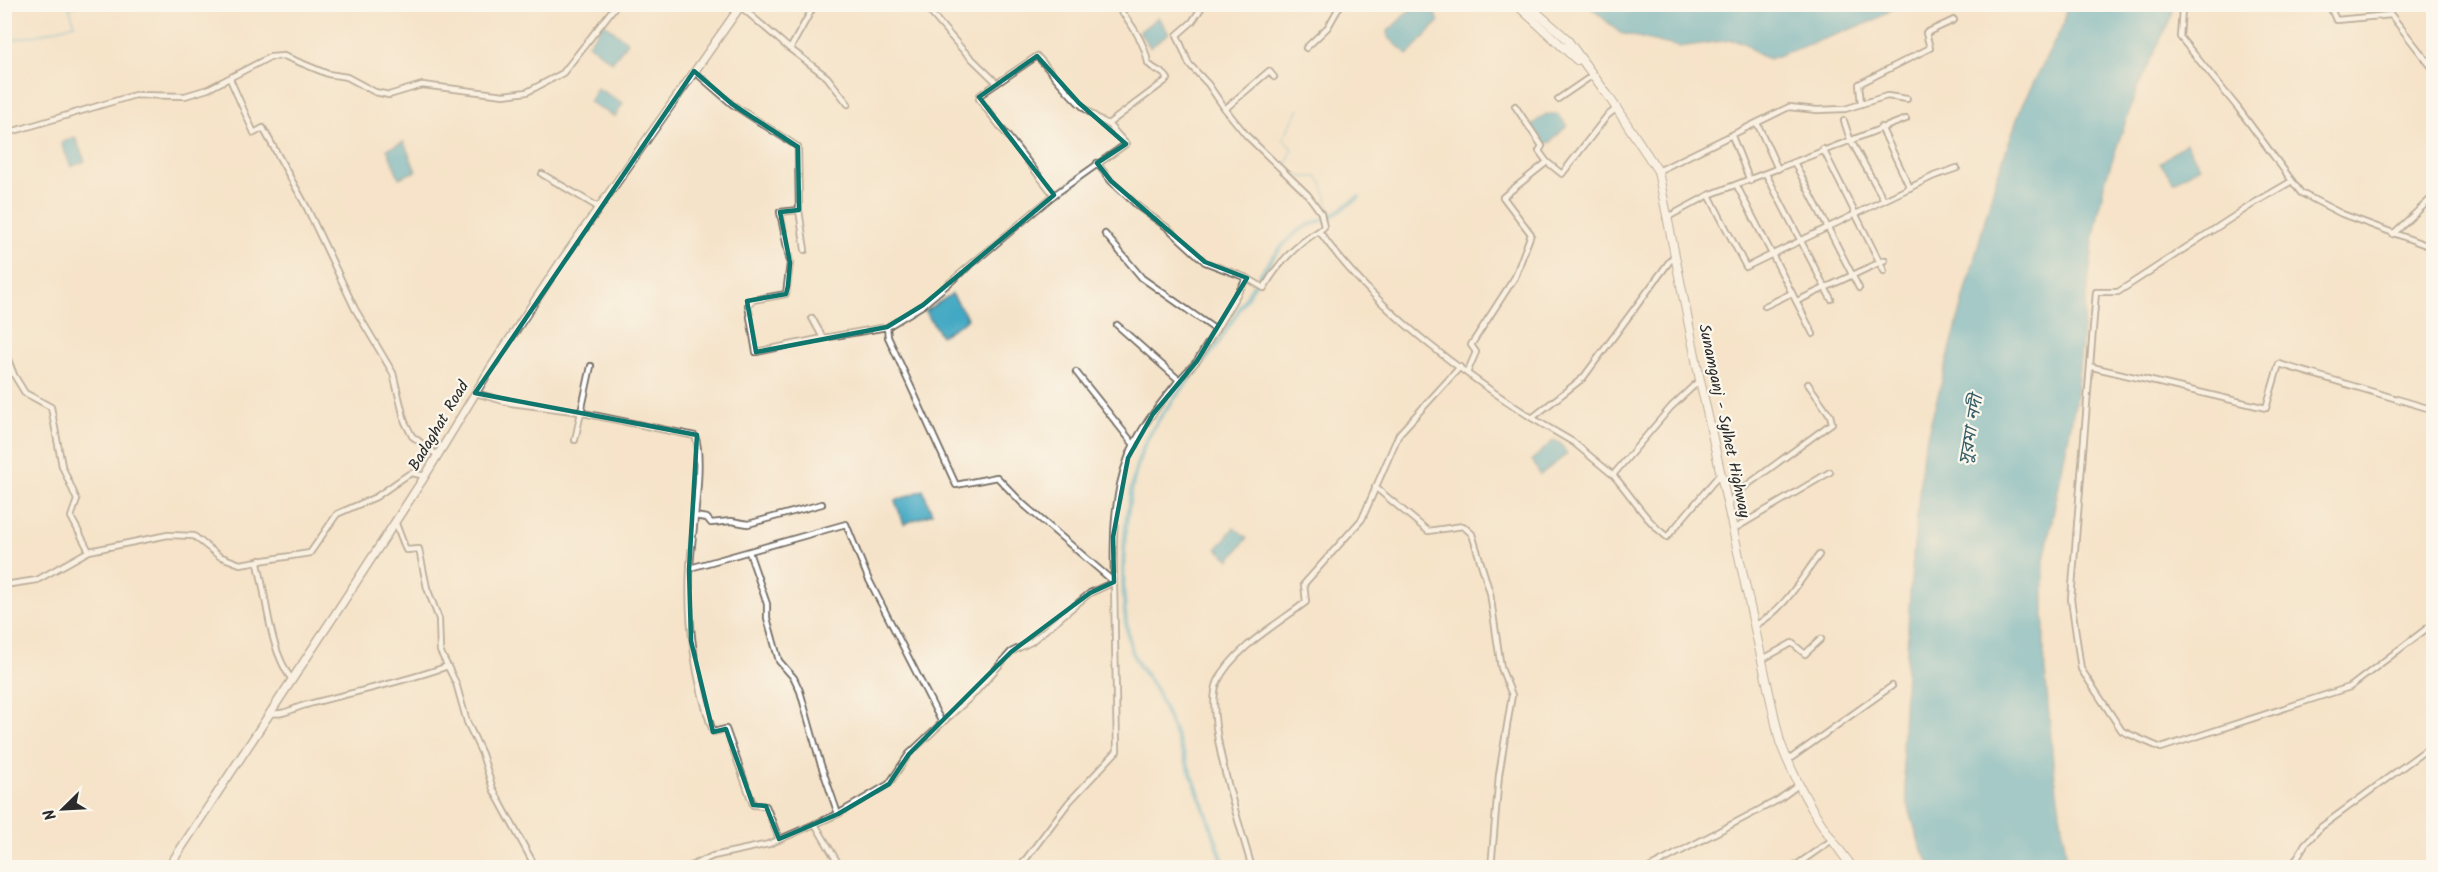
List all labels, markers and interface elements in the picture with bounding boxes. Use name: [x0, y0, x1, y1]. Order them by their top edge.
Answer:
street label: Sunamganj - Sylhet Highway: [1691, 322, 1757, 521]
street label: Badaghat Road: [402, 375, 476, 476]
water label: সুরমা নদী: [1952, 390, 1993, 467]
north arrow: [33, 779, 93, 839]
text: N: [37, 805, 64, 824]

